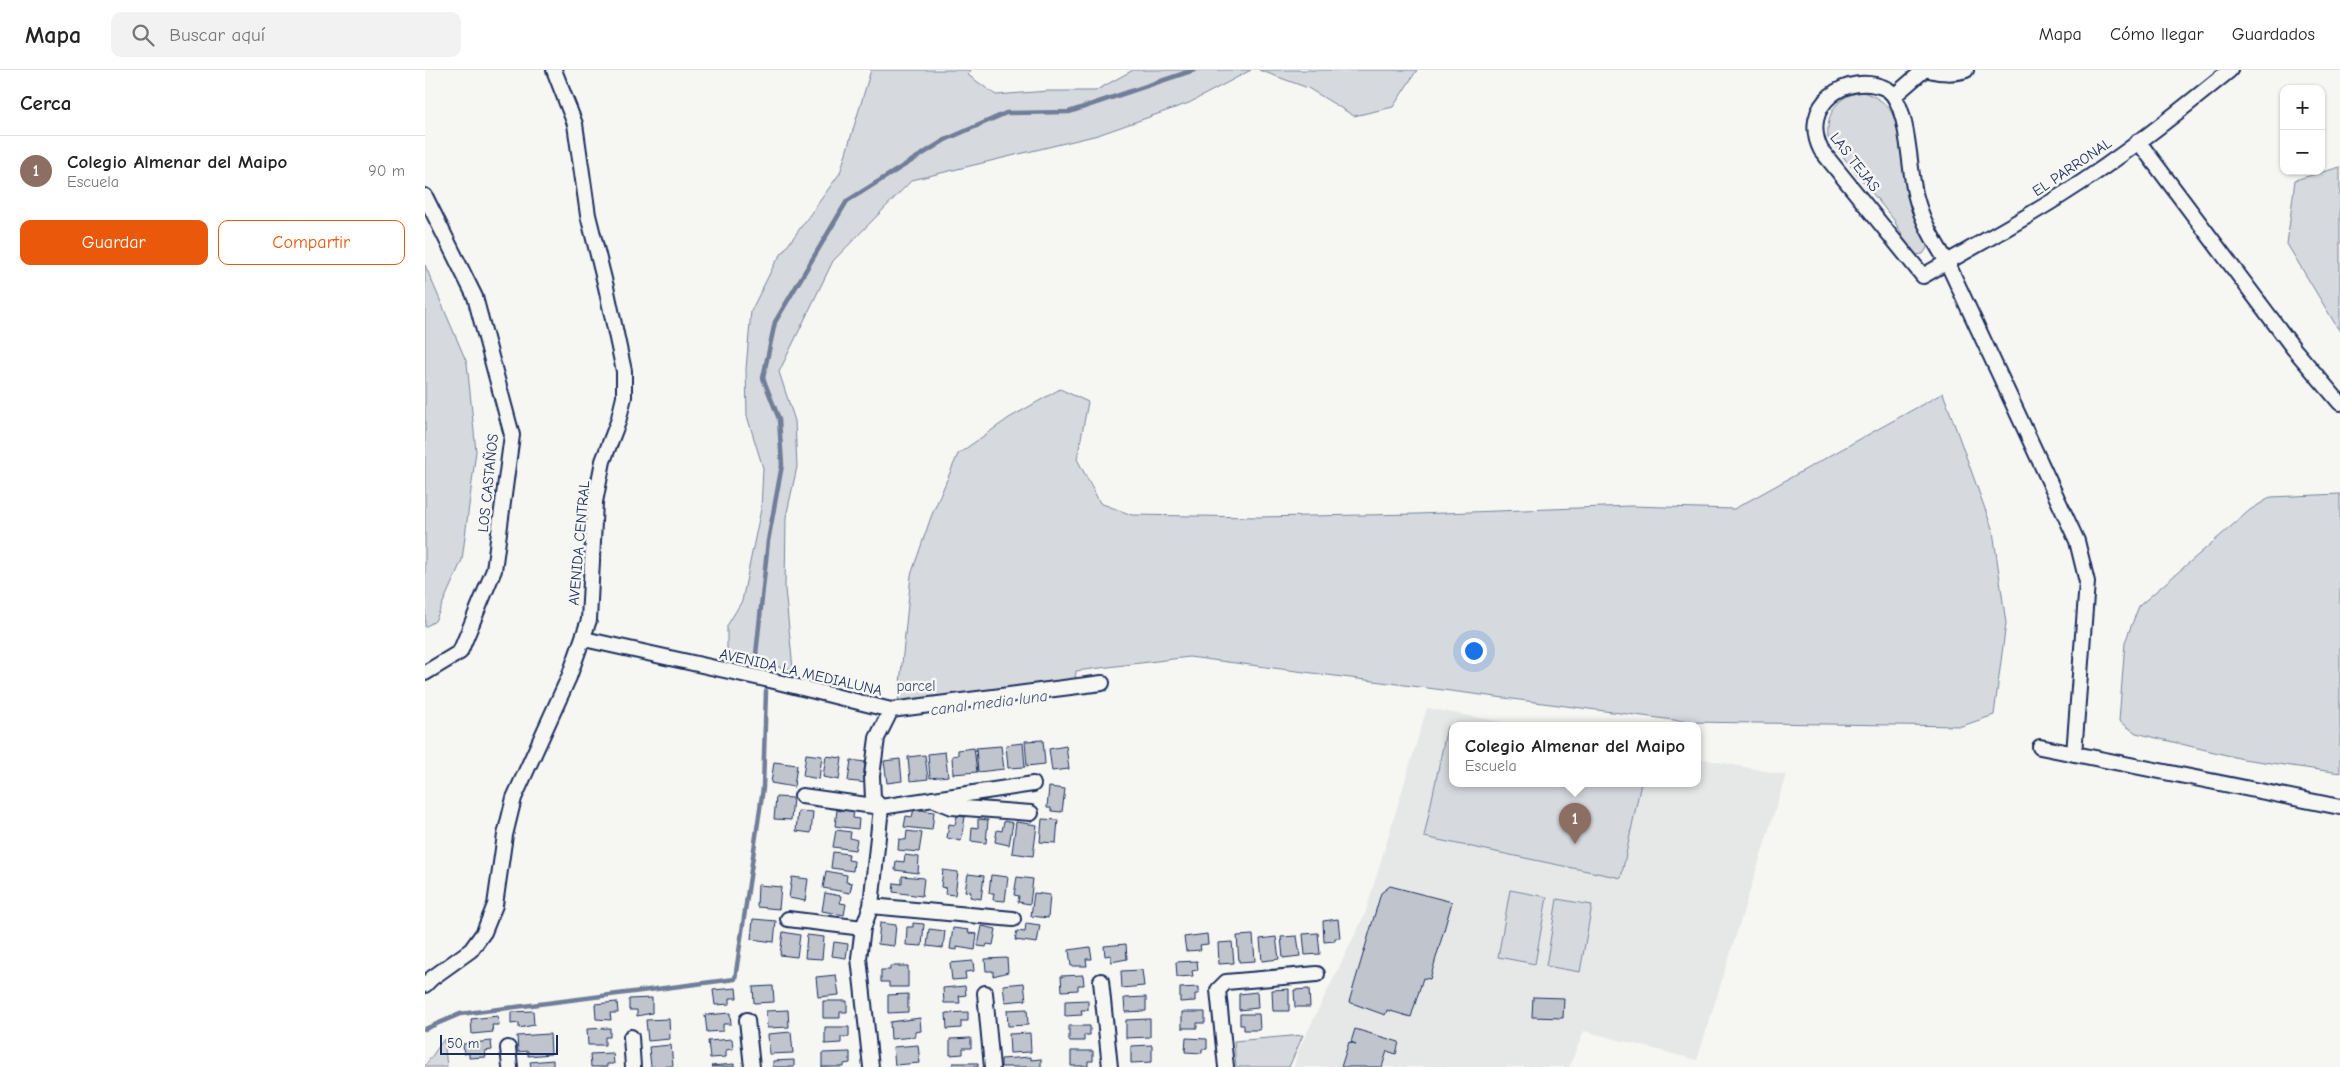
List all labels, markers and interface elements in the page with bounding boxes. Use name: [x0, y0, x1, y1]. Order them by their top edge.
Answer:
search box: [111, 12, 461, 57]
text: Mapa: [25, 21, 81, 49]
icon: search: [129, 21, 157, 49]
text: Buscar aquí: [169, 24, 265, 46]
text: Mapa: [2039, 24, 2082, 45]
text: Cómo llegar: [2110, 24, 2204, 45]
text: Guardados: [2232, 24, 2315, 45]
map controls: [2280, 85, 2325, 175]
button: +: [2280, 85, 2325, 130]
text: Cerca: [20, 91, 71, 115]
street label: LAS TEJAS: [1826, 129, 1884, 195]
button: −: [2280, 130, 2325, 175]
street label: EL PARRONAL: [2029, 134, 2115, 200]
text: Colegio Almenar del Maipo: [67, 151, 287, 173]
text: 1: [33, 162, 39, 180]
text: 90 m: [368, 162, 405, 180]
text: Escuela: [67, 173, 119, 191]
button: Guardar: [20, 220, 208, 265]
button: Compartir: [218, 220, 405, 265]
street label: LOS CASTAÑOS: [474, 433, 502, 533]
street label: AVENIDA CENTRAL: [565, 479, 593, 606]
your location: [1461, 638, 1487, 664]
street label: AVENIDA LA MEDIALUNA: [718, 645, 884, 700]
park label: parcel: [896, 677, 936, 695]
water label: canal media luna: [930, 687, 1049, 719]
popup: [1449, 722, 1701, 787]
text: Colegio Almenar del Maipo: [1465, 735, 1685, 757]
text: Escuela: [1465, 757, 1517, 775]
pin: 1: [1559, 803, 1591, 844]
scale bar: [440, 1032, 557, 1055]
text: 50 m: [447, 1035, 479, 1052]

